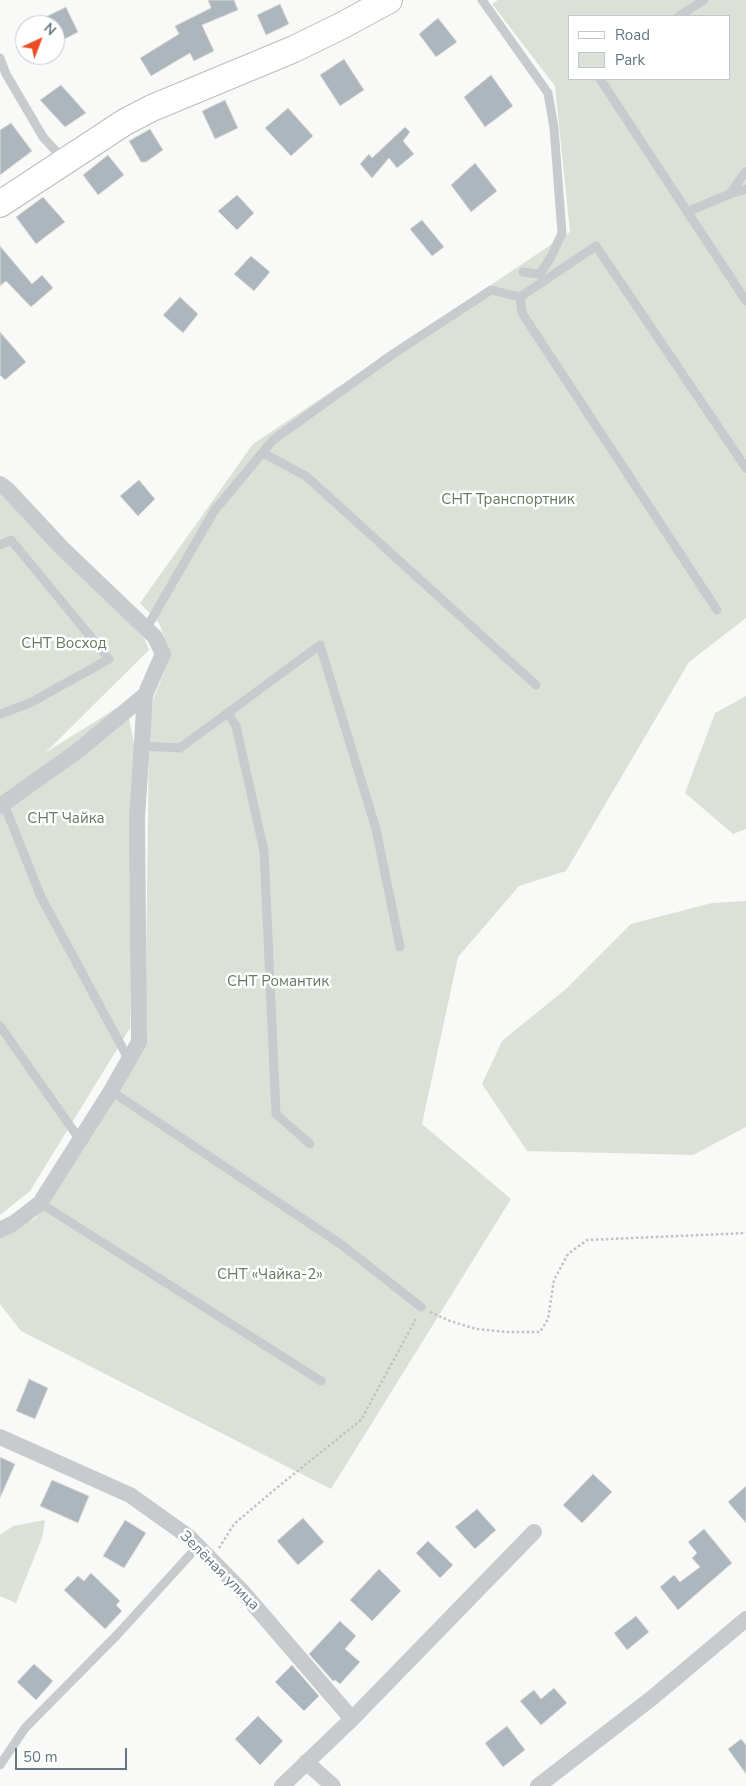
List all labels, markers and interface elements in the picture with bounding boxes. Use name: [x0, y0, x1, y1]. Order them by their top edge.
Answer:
north arrow: [15, 15, 65, 65]
legend: [568, 15, 731, 80]
text: N: [40, 19, 60, 40]
text: Road: [615, 25, 650, 45]
text: Park: [615, 50, 645, 70]
park label: СНТ Транспортник: [441, 491, 575, 509]
park label: СНТ Восход: [21, 635, 107, 653]
park label: СНТ Чайка: [27, 810, 105, 828]
park label: СНТ Романтик: [227, 973, 329, 991]
park label: СНТ «Чайка-2»: [217, 1266, 323, 1284]
street label: Зелёная улица: [175, 1527, 263, 1615]
scale bar: [18, 1738, 130, 1770]
text: 50 m: [23, 1747, 58, 1767]

